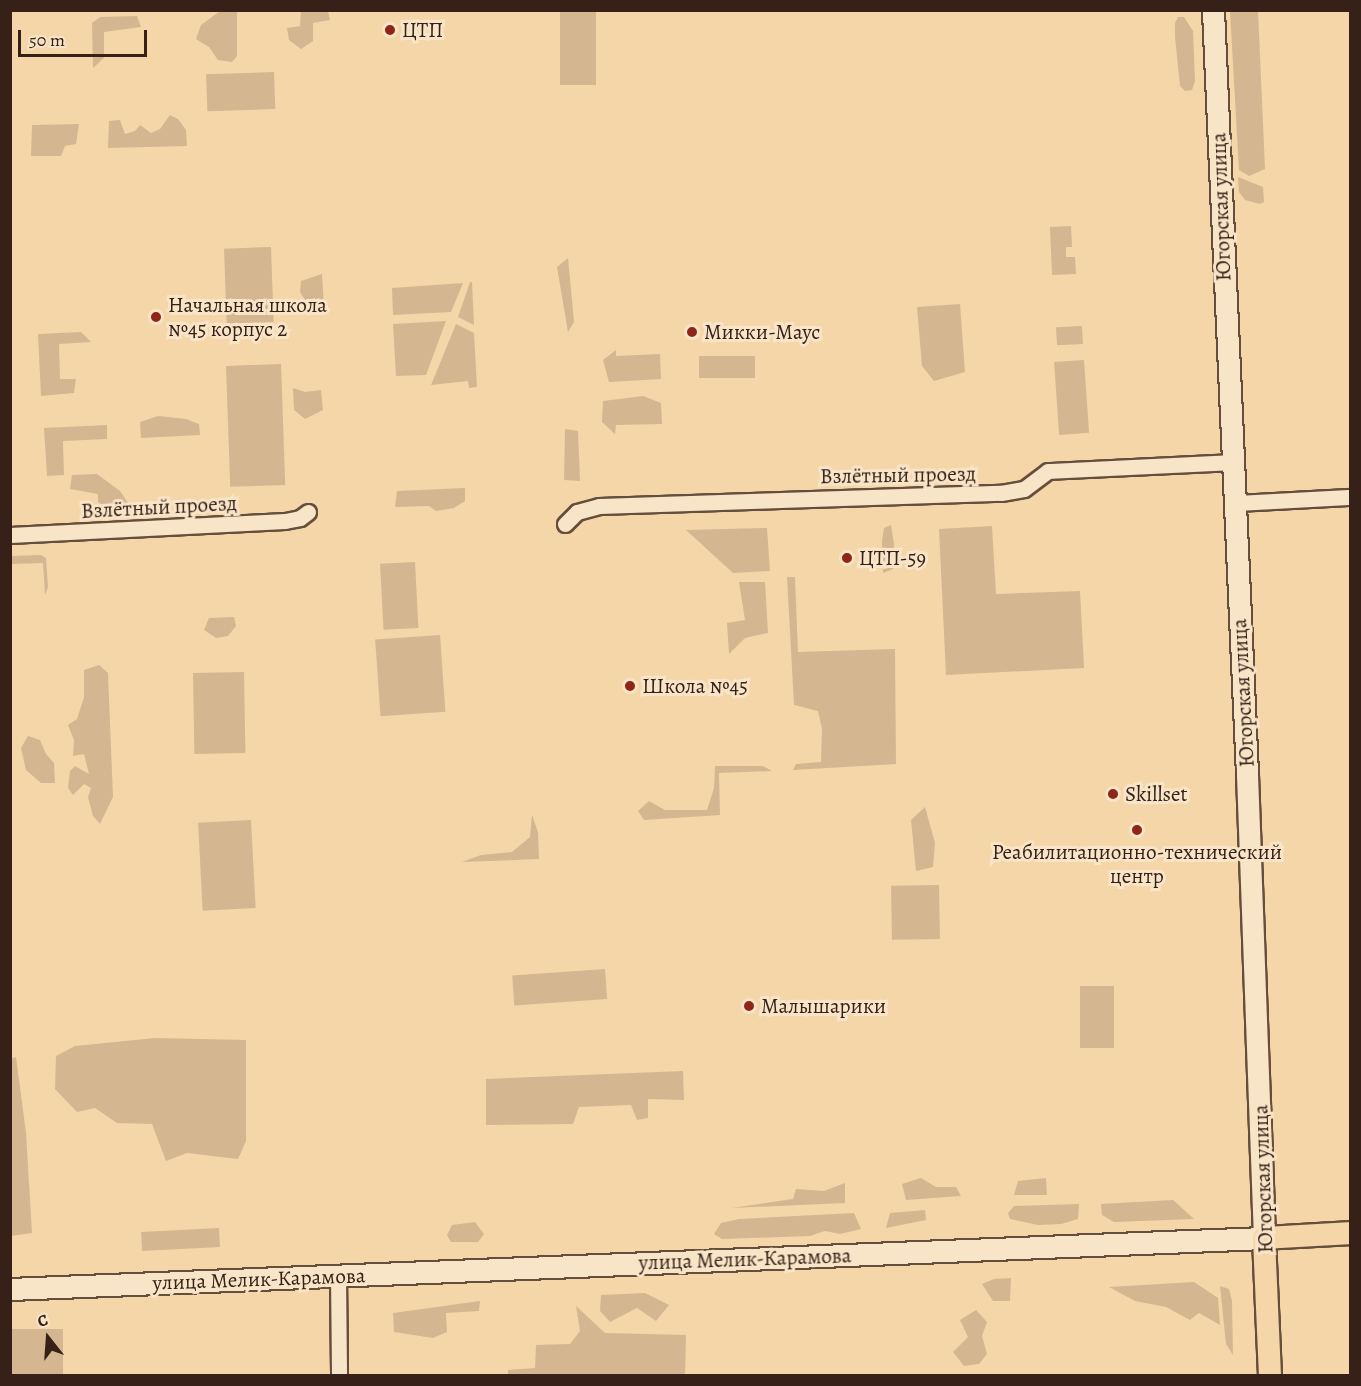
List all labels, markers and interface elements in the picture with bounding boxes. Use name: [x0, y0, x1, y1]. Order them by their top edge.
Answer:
place label: ЦТП: [402, 17, 443, 43]
scale bar: [21, 18, 150, 56]
marker: ЦТП: [383, 23, 397, 37]
text: 50 m: [29, 28, 65, 52]
street label: Югорская улица: [1206, 132, 1236, 282]
place label: Начальная школа №45 корпус 2: [168, 292, 327, 342]
marker: Начальная школа №45 корпус 2: [149, 310, 163, 324]
place label: Микки-Маус: [704, 319, 820, 345]
marker: Микки-Маус: [685, 325, 699, 339]
street label: Взлётный проезд: [820, 461, 976, 489]
street label: Взлётный проезд: [80, 490, 238, 524]
place label: ЦТП-59: [859, 545, 926, 571]
marker: ЦТП-59: [840, 551, 854, 565]
street label: Югорская улица: [1227, 618, 1259, 768]
place label: Школа №45: [642, 673, 748, 699]
marker: Школа №45: [623, 679, 637, 693]
place label: Skillset: [1125, 781, 1187, 807]
marker: Skillset: [1106, 787, 1120, 801]
marker: Реабилитационно-технический центр: [1130, 823, 1144, 837]
place label: Реабилитационно-технический центр: [992, 839, 1282, 889]
place label: Малышарики: [761, 993, 886, 1019]
marker: Малышарики: [742, 999, 756, 1013]
street label: Югорская улица: [1248, 1104, 1278, 1254]
street label: улица Мелик-Карамова: [638, 1243, 852, 1275]
street label: улица Мелик-Карамова: [152, 1263, 366, 1295]
north arrow: [18, 1308, 78, 1368]
text: С: [35, 1309, 51, 1333]

